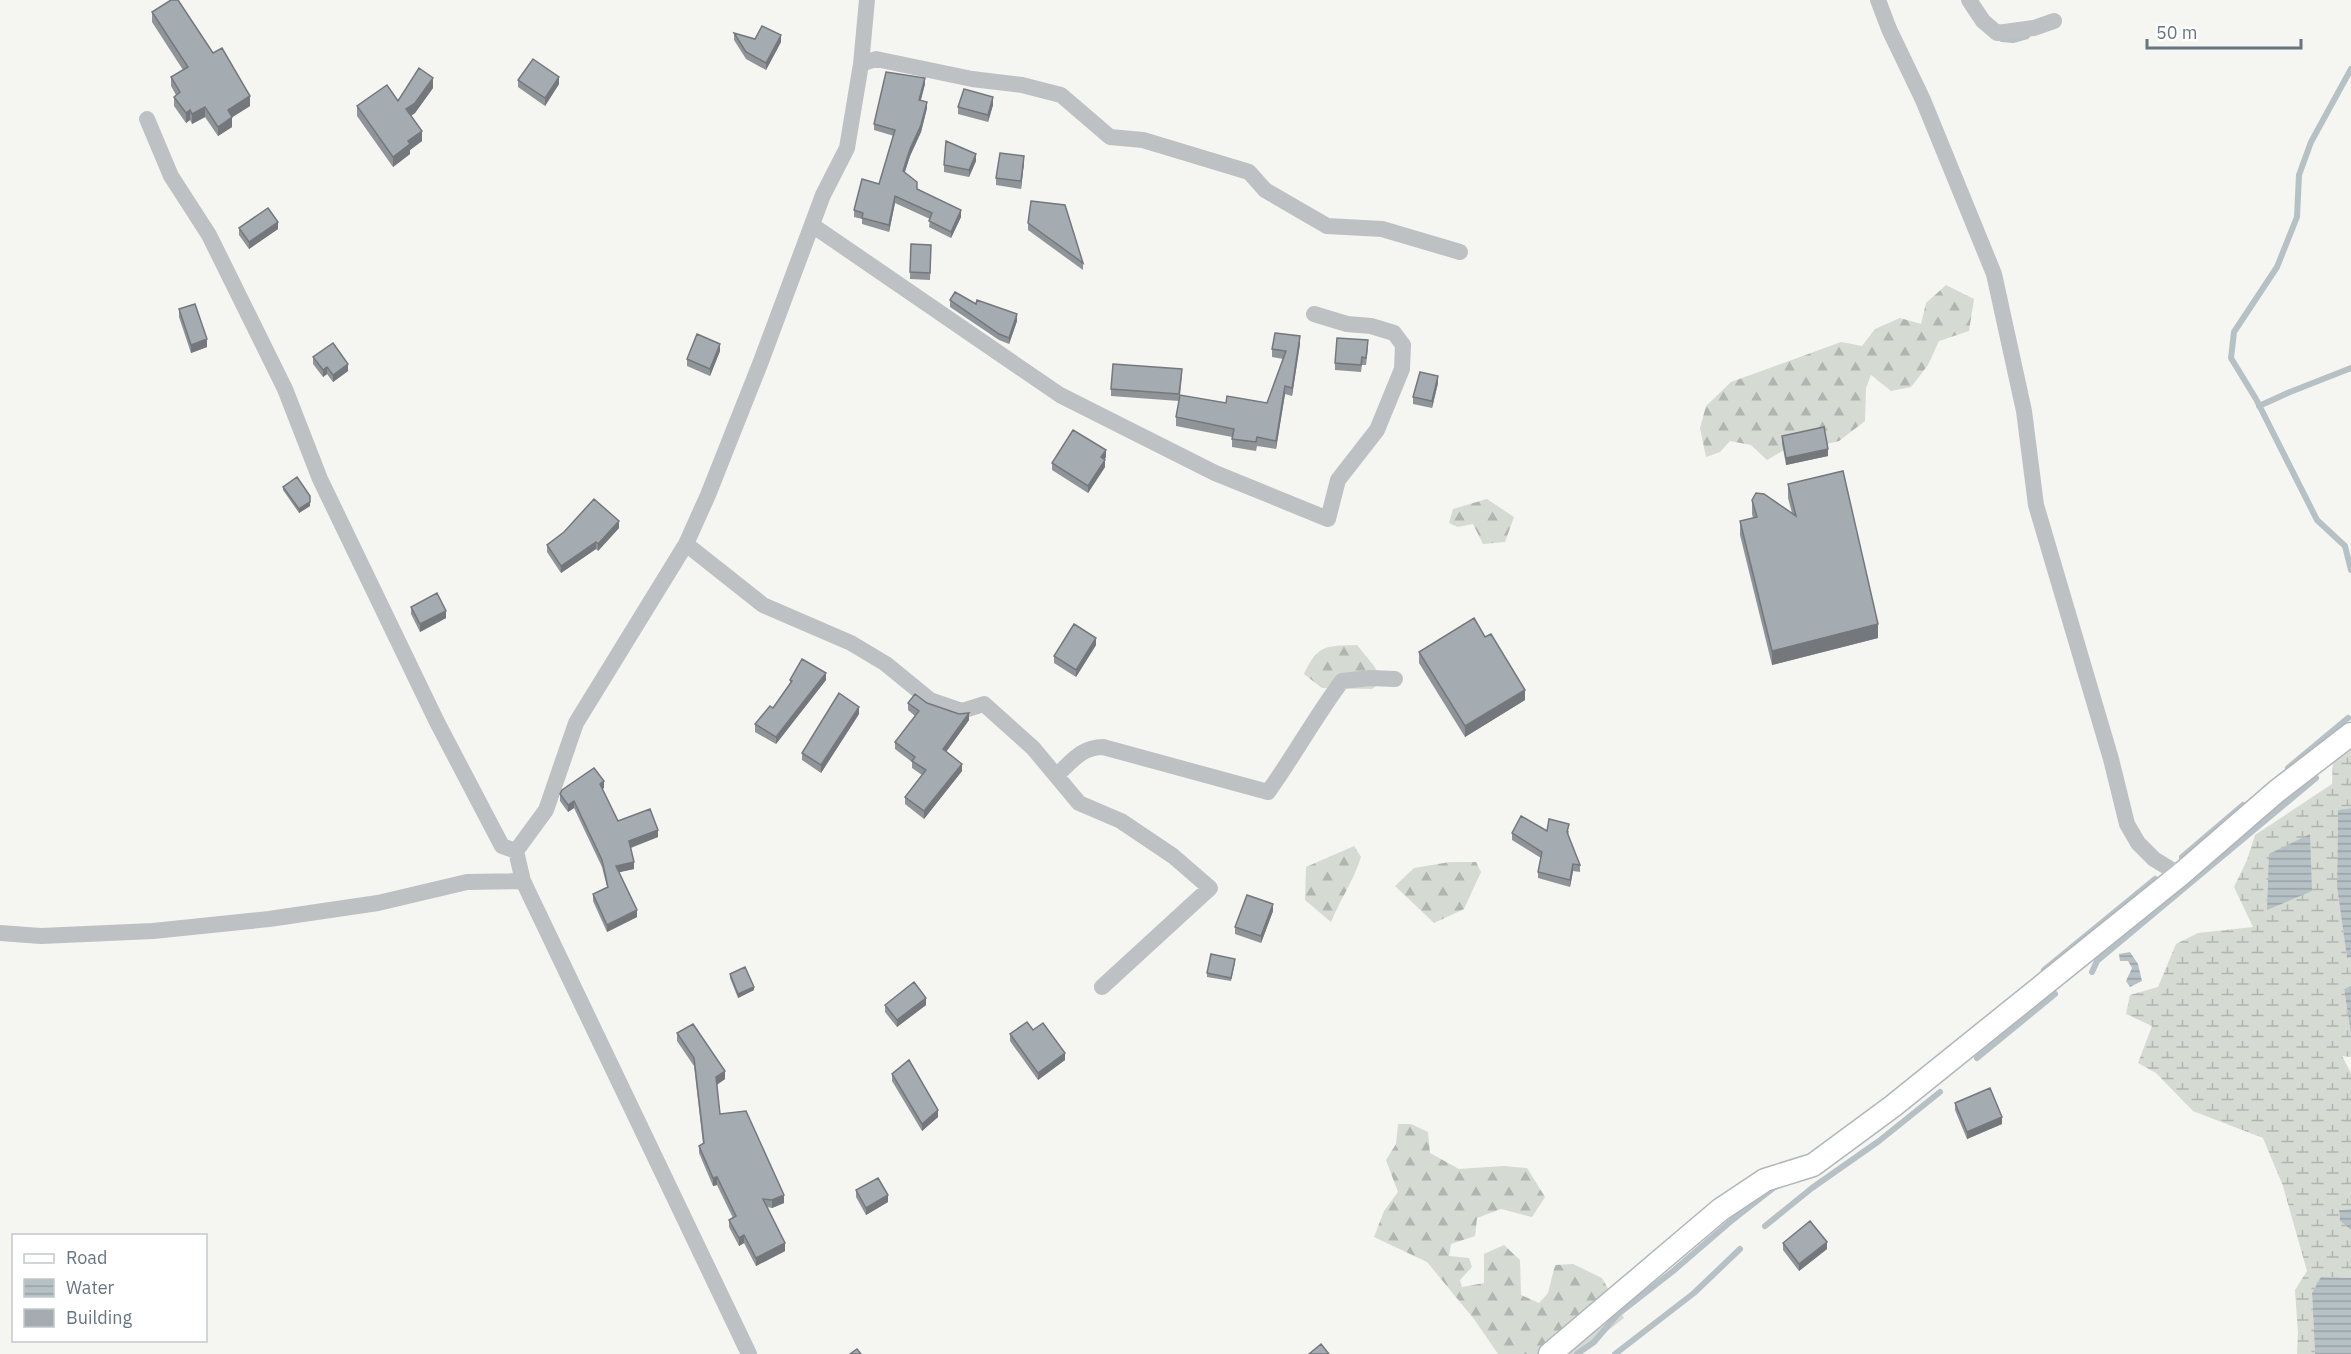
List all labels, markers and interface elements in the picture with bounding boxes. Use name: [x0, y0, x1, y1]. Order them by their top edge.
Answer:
scale bar: [2147, 12, 2302, 50]
text: 50 m: [2156, 21, 2198, 44]
legend: [12, 1234, 207, 1342]
text: Road: [66, 1246, 107, 1269]
text: Water: [66, 1276, 115, 1299]
text: Building: [66, 1306, 133, 1329]

